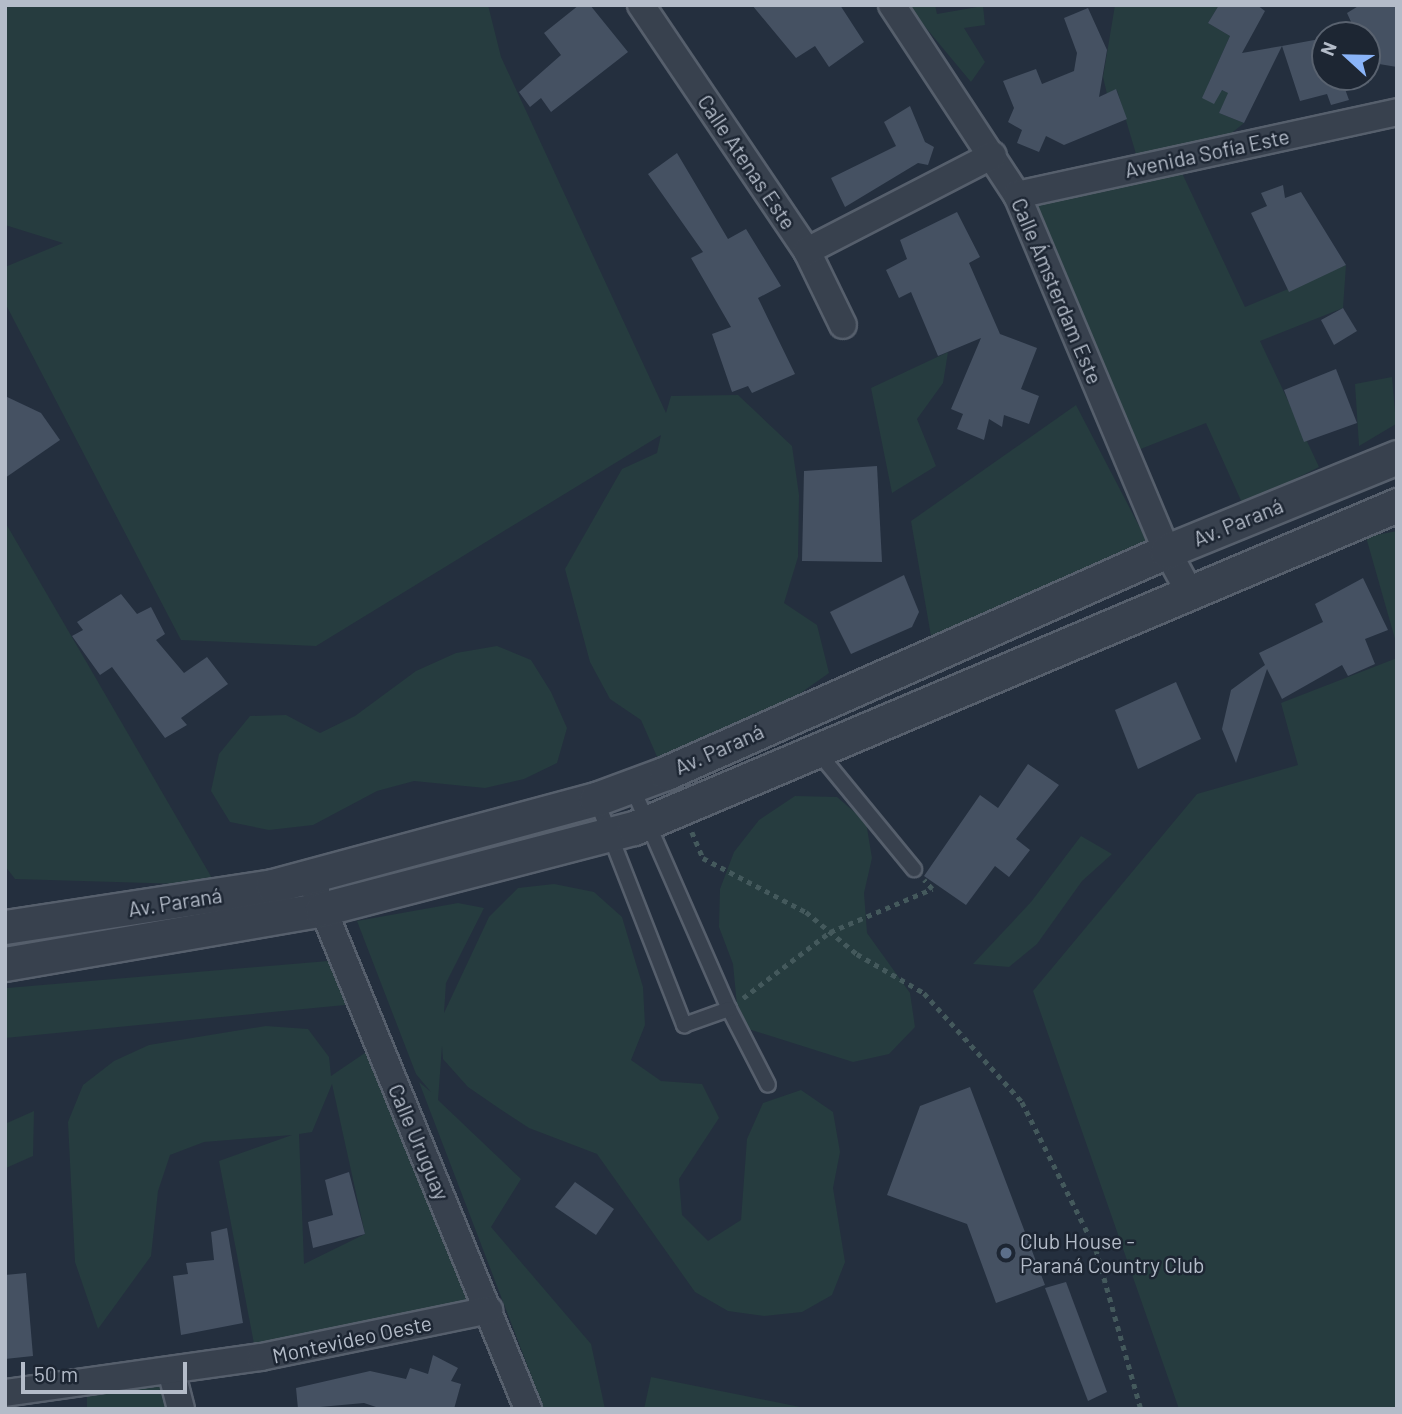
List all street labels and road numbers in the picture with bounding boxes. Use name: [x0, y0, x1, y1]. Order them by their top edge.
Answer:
street label: Calle Atenas Este: [693, 90, 801, 234]
street label: Avenida Sofía Este: [1122, 123, 1292, 183]
street label: Calle Ámsterdam Este: [1006, 194, 1108, 388]
street label: Av. Paraná: [1189, 493, 1287, 551]
street label: Av. Paraná: [671, 718, 767, 780]
street label: Av. Paraná: [126, 882, 224, 922]
street label: Calle Uruguay: [383, 1080, 455, 1204]
street label: Montevideo Oeste: [270, 1310, 434, 1368]

